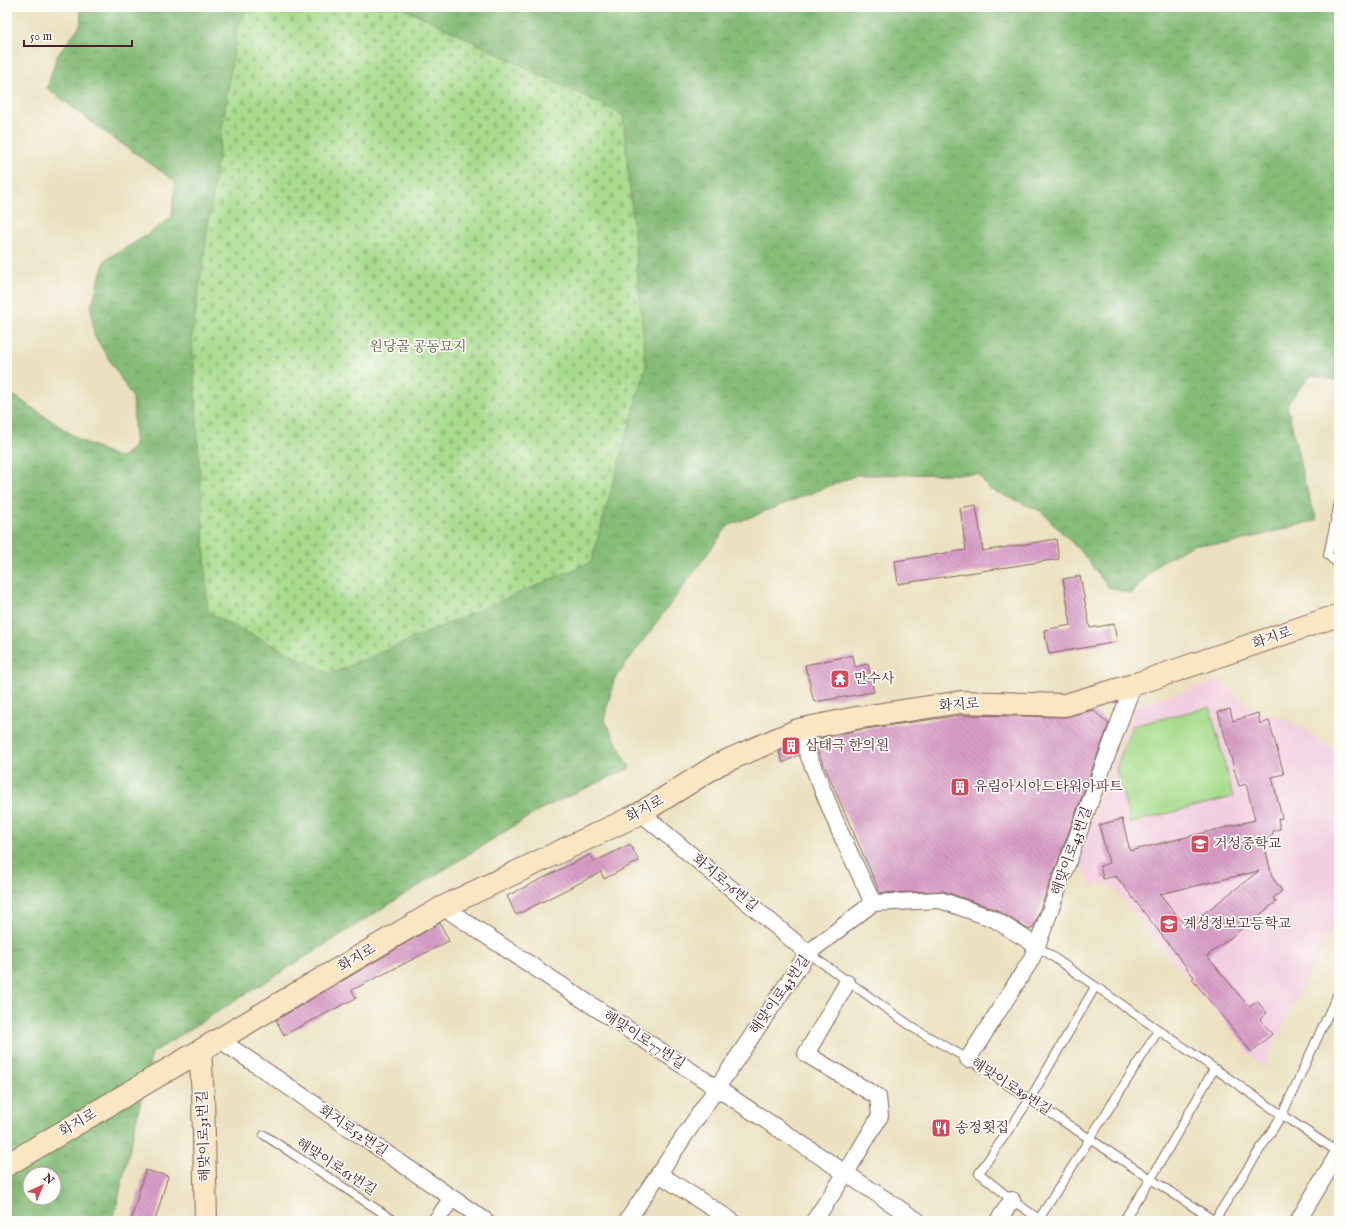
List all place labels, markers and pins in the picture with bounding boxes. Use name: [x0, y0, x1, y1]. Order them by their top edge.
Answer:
temple icon: 만수사: [829, 668, 851, 690]
place label: 만수사: [854, 670, 895, 688]
building icon: 삼태극 한의원: [780, 735, 802, 757]
place label: 삼태극 한의원: [805, 737, 889, 755]
building icon: 유림아시아드타워아파트: [949, 776, 971, 798]
place label: 유림아시아드타워아파트: [974, 778, 1123, 796]
school or university icon: 거성중학교: [1189, 833, 1211, 855]
place label: 거성중학교: [1214, 835, 1282, 853]
school or university icon: 계성정보고등학교: [1158, 913, 1180, 935]
place label: 계성정보고등학교: [1183, 915, 1292, 933]
restaurant icon: 송정횟집: [930, 1117, 952, 1139]
place label: 송정횟집: [955, 1119, 1009, 1137]

